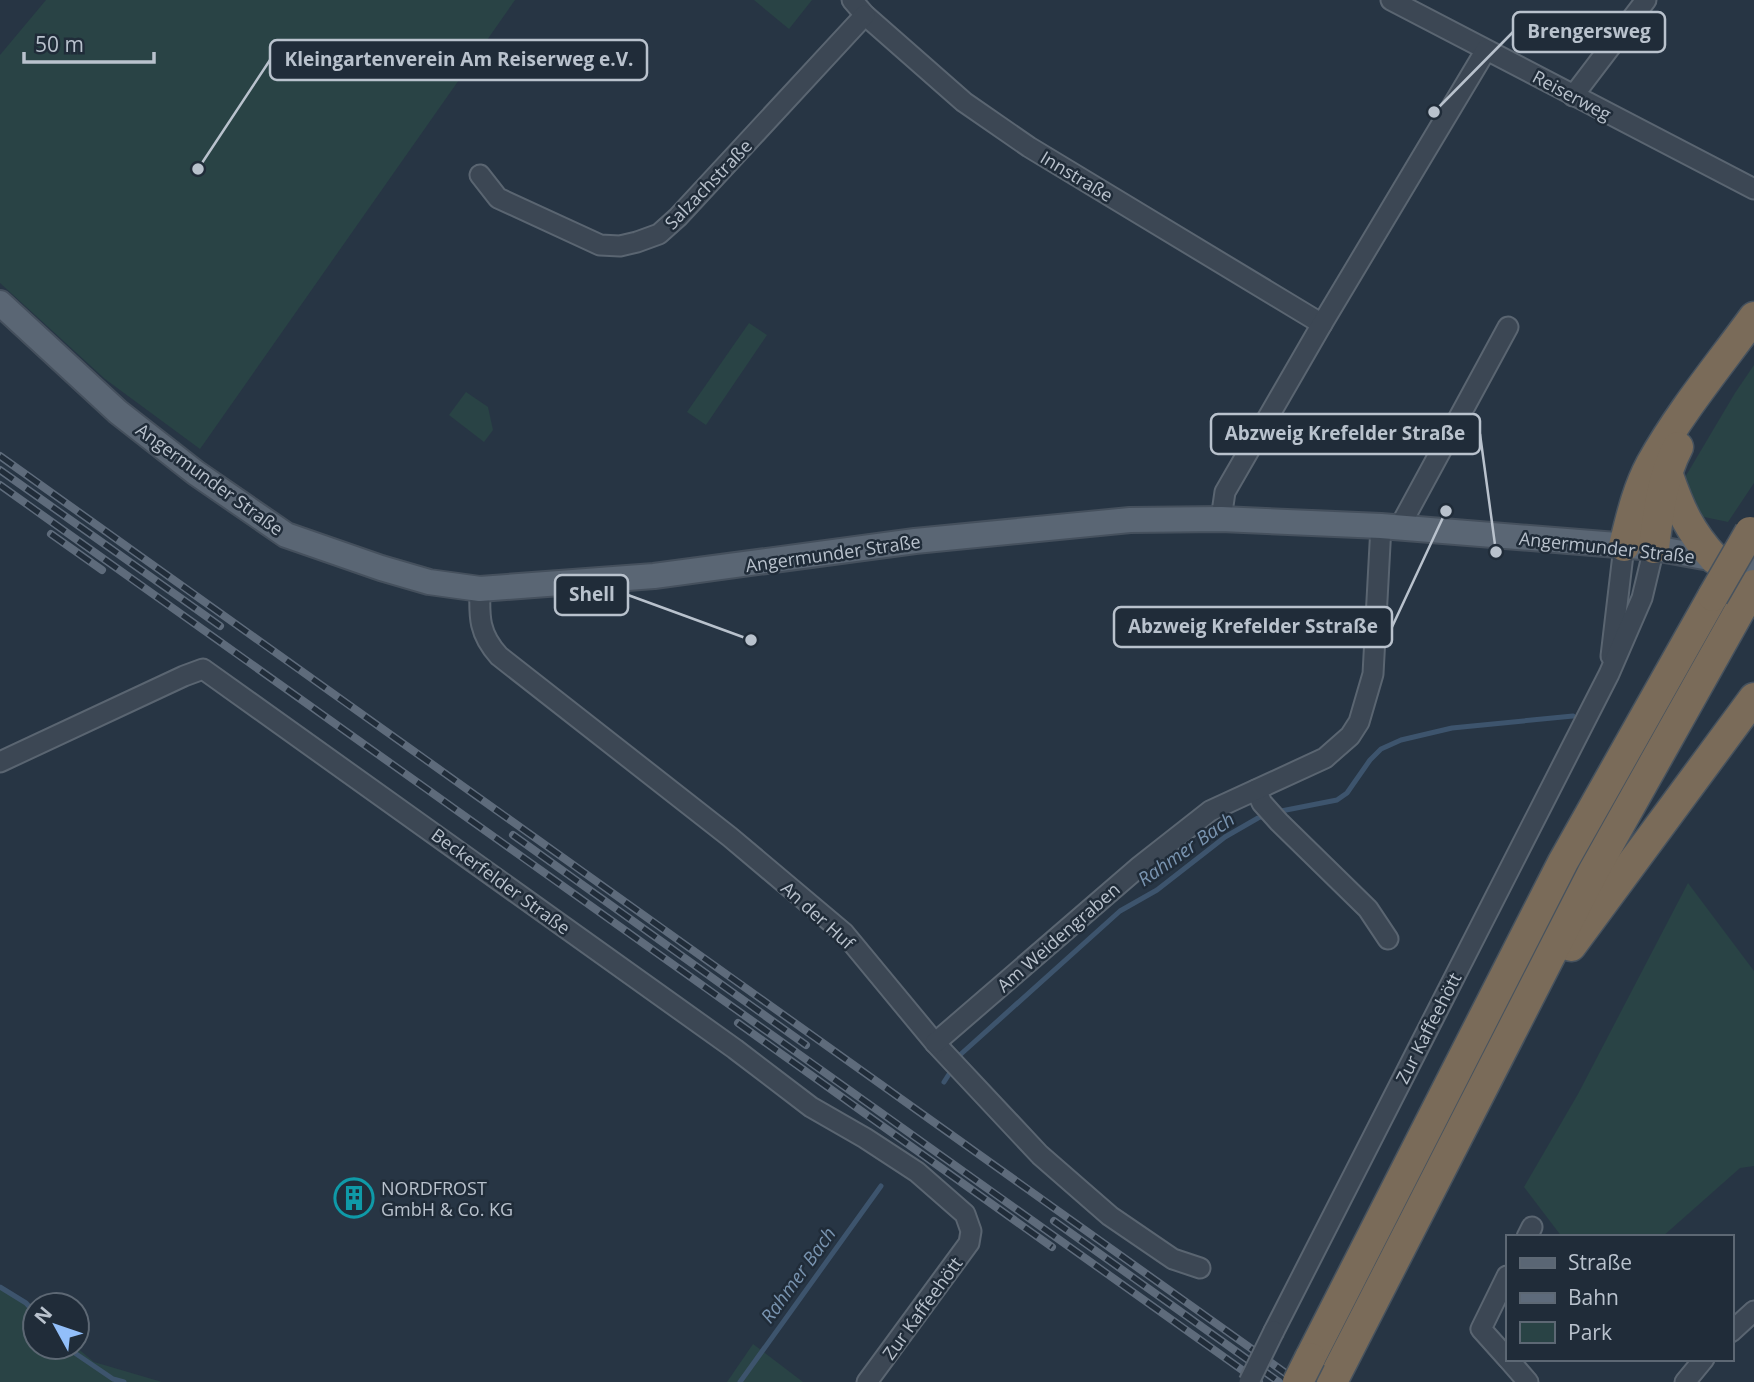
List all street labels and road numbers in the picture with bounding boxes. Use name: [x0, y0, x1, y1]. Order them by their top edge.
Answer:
street label: Reiserweg: [1529, 64, 1616, 126]
street label: Salzachstraße: [659, 134, 757, 234]
street label: Innstraße: [1036, 145, 1118, 207]
street label: Angermunder Straße: [132, 417, 288, 541]
street label: Angermunder Straße: [1518, 526, 1696, 568]
street label: Angermunder Straße: [744, 529, 922, 577]
street label: Beckerfelder Straße: [427, 822, 575, 940]
street label: An der Huf: [776, 876, 860, 955]
street label: Am Weidengraben: [991, 877, 1125, 997]
street label: Zur Kaffeehött: [1390, 968, 1466, 1088]
street label: Zur Kaffeehött: [877, 1252, 967, 1364]

